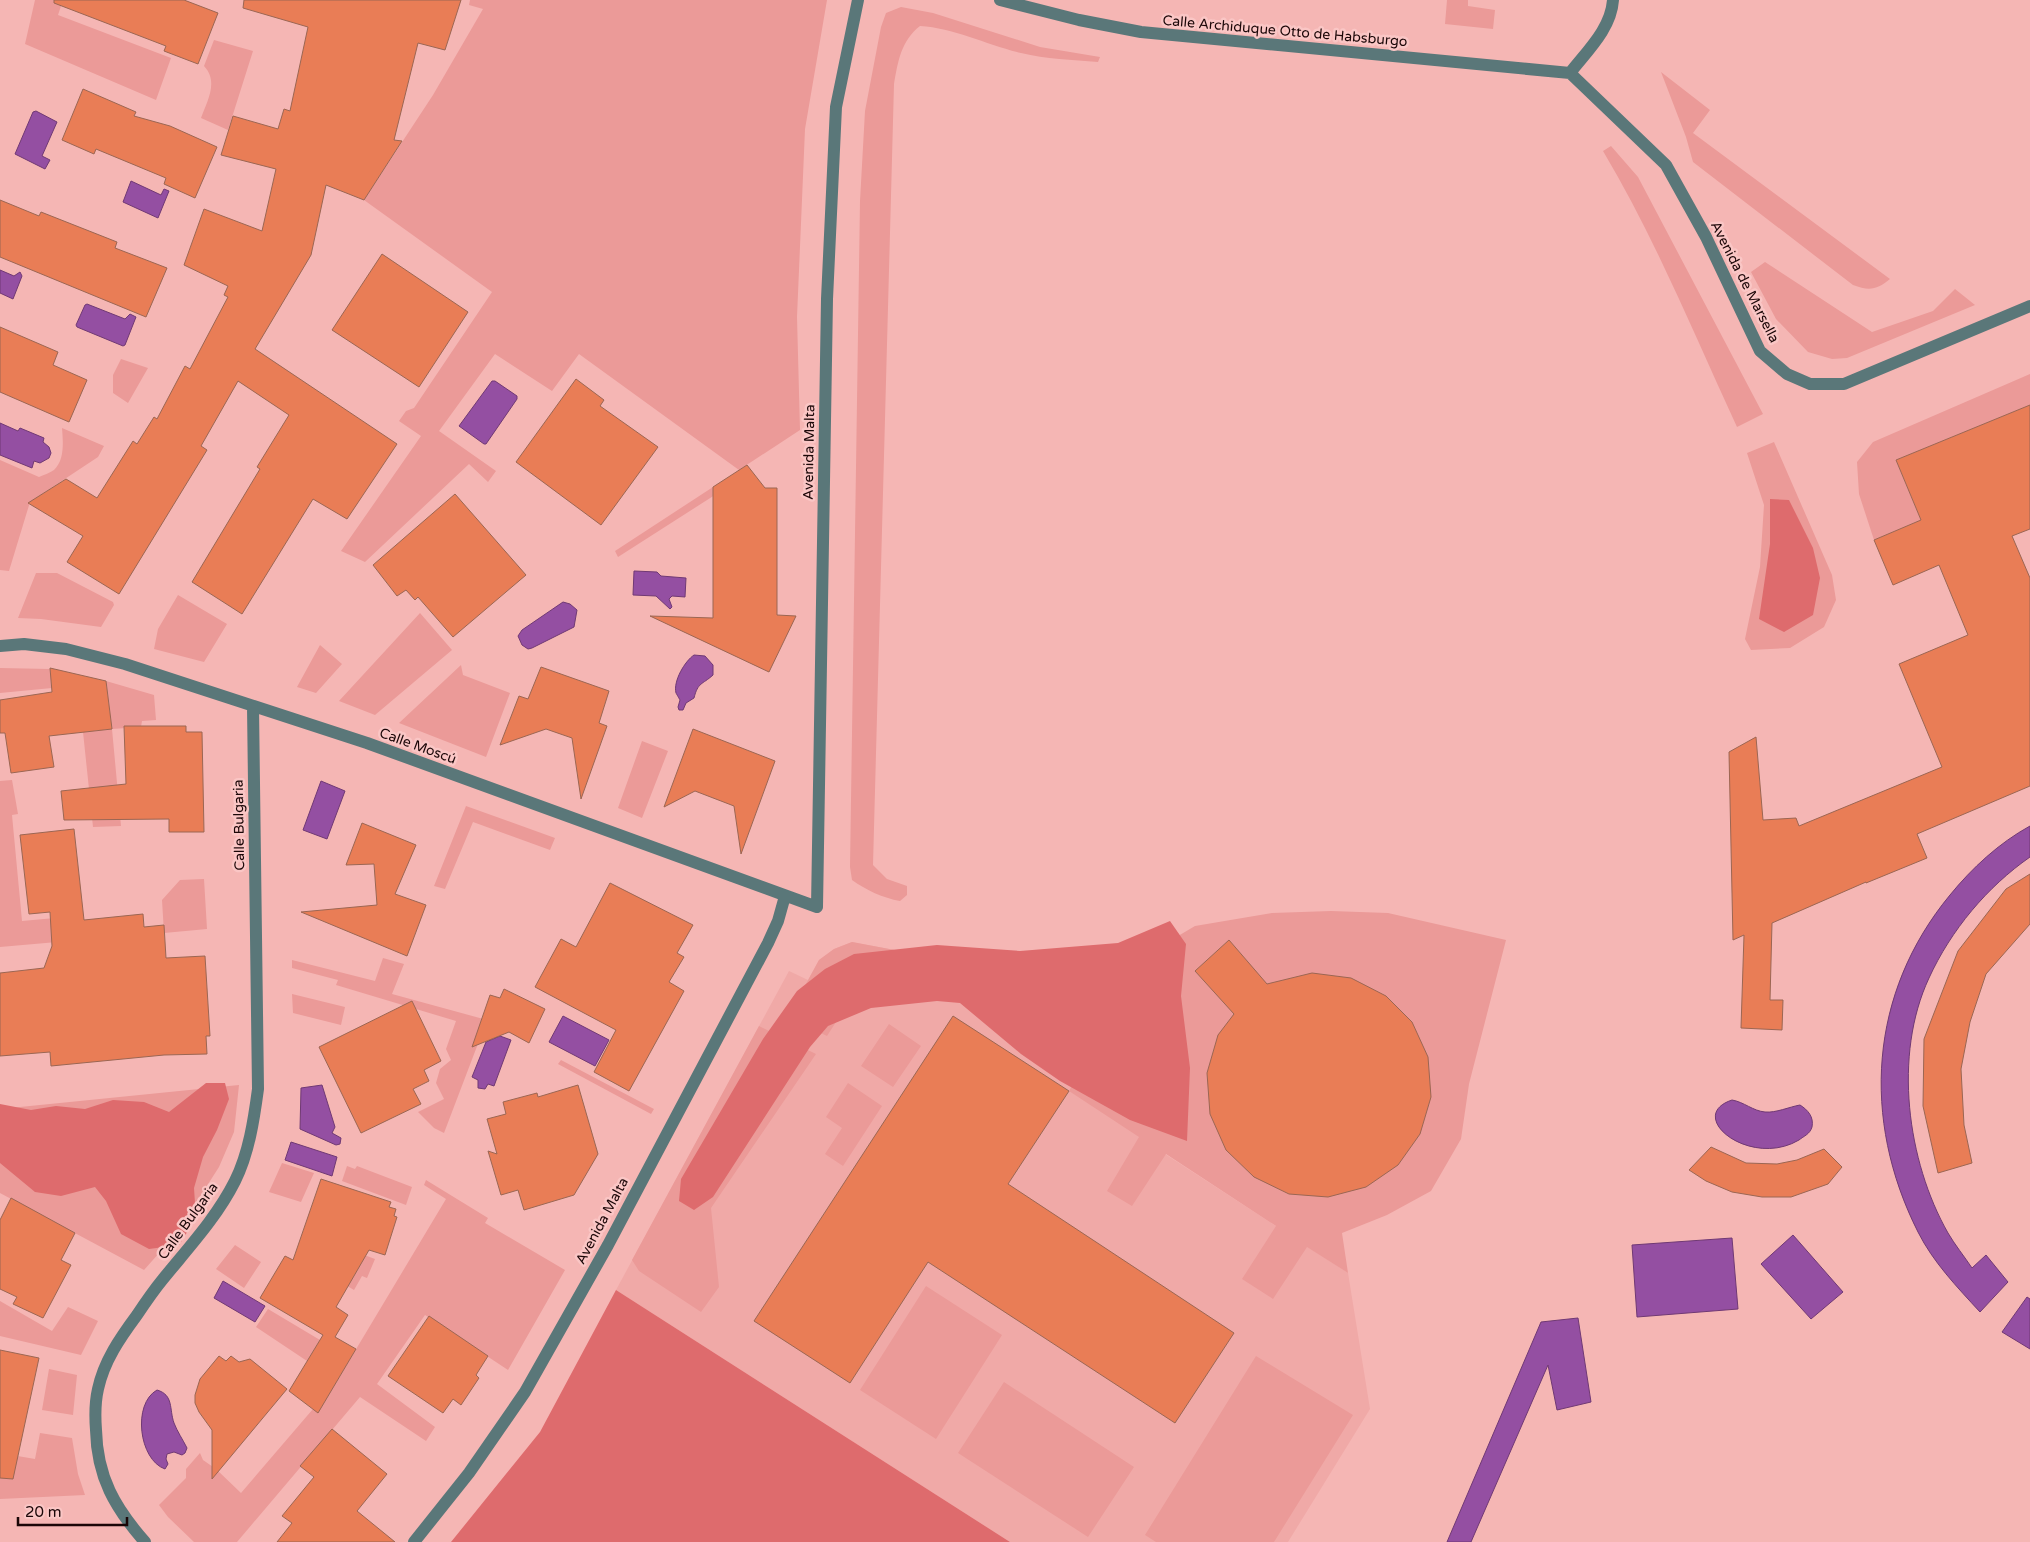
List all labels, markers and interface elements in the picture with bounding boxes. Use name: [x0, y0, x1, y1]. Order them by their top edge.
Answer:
street label: Calle Archiduque Otto de Habsburgo: [1162, 12, 1408, 50]
street label: Avenida de Marsella: [1707, 218, 1783, 346]
street label: Avenida Malta: [800, 404, 818, 500]
street label: Calle Moscú: [377, 724, 459, 768]
street label: Calle Bulgaria: [230, 779, 248, 871]
street label: Avenida Malta: [572, 1175, 632, 1267]
street label: Calle Bulgaria: [154, 1179, 222, 1263]
scale bar: [18, 1494, 126, 1526]
text: 20 m: [25, 1503, 62, 1521]

